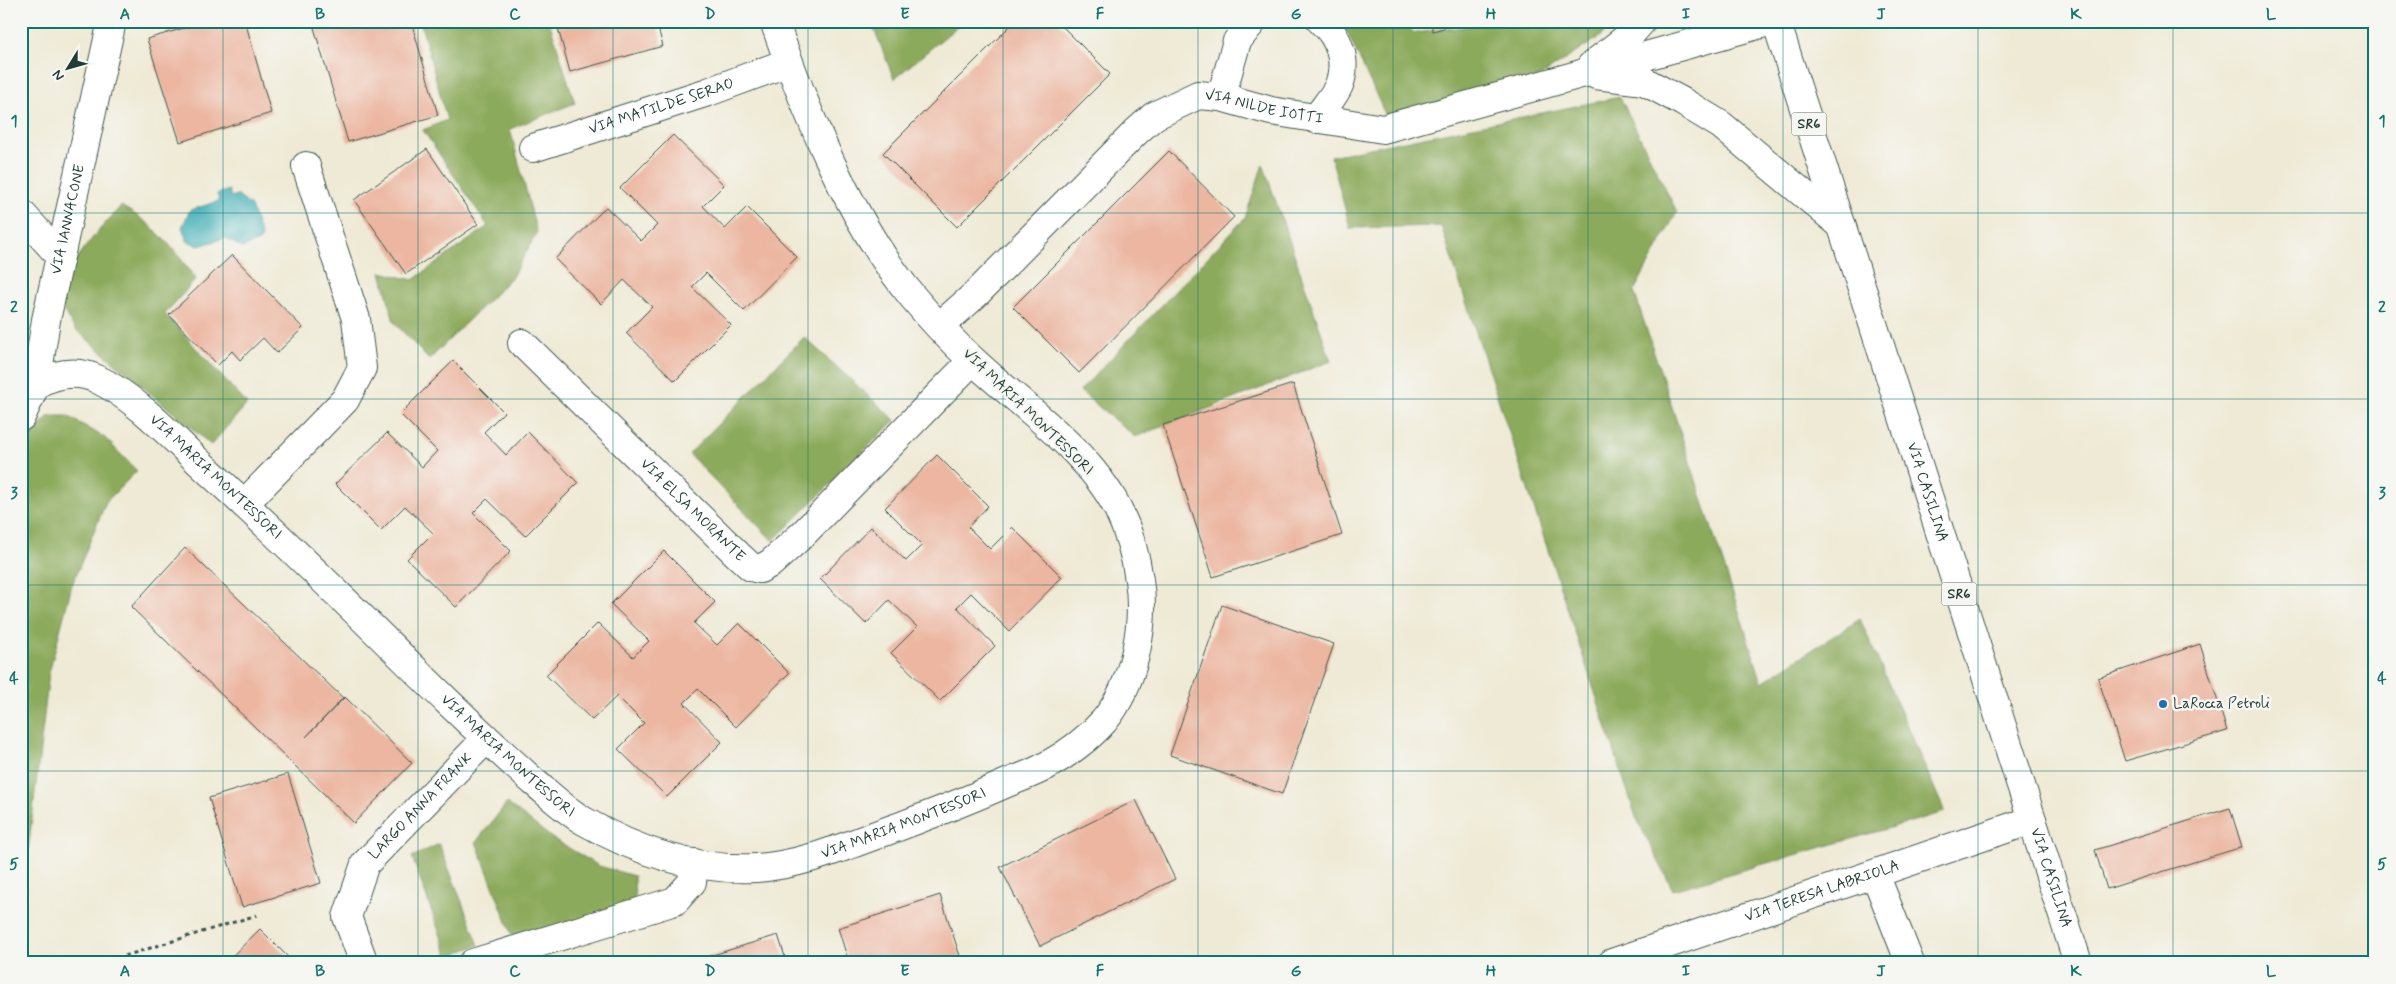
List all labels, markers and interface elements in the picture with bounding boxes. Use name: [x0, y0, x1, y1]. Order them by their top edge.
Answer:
text: A: [120, 4, 130, 25]
text: B: [315, 4, 325, 25]
text: C: [509, 4, 521, 25]
text: D: [704, 4, 716, 25]
text: E: [900, 4, 910, 25]
text: F: [1096, 4, 1105, 25]
text: G: [1291, 4, 1302, 25]
text: H: [1486, 4, 1497, 25]
text: I: [1682, 4, 1691, 25]
text: J: [1876, 4, 1886, 25]
text: K: [2070, 4, 2082, 25]
text: L: [2266, 4, 2277, 25]
north arrow: [42, 42, 92, 92]
text: N: [48, 66, 68, 84]
street label: VIA MATILDE SERAO: [586, 73, 737, 139]
street label: VIA NILDE IOTTI: [1204, 86, 1325, 129]
text: 1: [10, 111, 18, 132]
text: 1: [2378, 111, 2386, 132]
road number: SR6: [1792, 112, 1826, 136]
street label: VIA IANNACONE: [46, 162, 90, 276]
text: 2: [10, 297, 18, 318]
text: 2: [2378, 297, 2386, 318]
street label: VIA MARIA MONTESSORI: [958, 344, 1098, 480]
street label: VIA MARIA MONTESSORI: [145, 410, 286, 544]
street label: VIA CASILINA: [1902, 440, 1952, 545]
street label: VIA ELSA MORANTE: [636, 454, 750, 567]
text: 3: [10, 483, 18, 504]
text: 3: [2378, 483, 2386, 504]
road number: SR6: [1942, 582, 1976, 606]
text: 4: [9, 668, 19, 689]
text: 4: [2377, 668, 2387, 689]
street label: VIA MARIA MONTESSORI: [436, 690, 579, 822]
place label: LaRocca Petroli: [2173, 694, 2270, 714]
marker: LaRocca Petroli: [2157, 698, 2169, 710]
street label: LARGO ANNA FRANK: [364, 749, 477, 864]
street label: VIA MARIA MONTESSORI: [819, 783, 989, 864]
street label: VIA CASILINA: [2025, 826, 2076, 931]
text: 5: [9, 854, 19, 875]
text: 5: [2377, 854, 2387, 875]
street label: VIA TERESA LABRIOLA: [1742, 856, 1902, 927]
text: A: [120, 961, 130, 982]
text: B: [315, 961, 325, 982]
text: C: [509, 961, 521, 982]
text: D: [704, 961, 716, 982]
text: E: [900, 961, 910, 982]
text: F: [1096, 961, 1105, 982]
text: G: [1291, 961, 1302, 982]
text: H: [1486, 961, 1497, 982]
text: I: [1682, 961, 1691, 982]
text: J: [1876, 961, 1886, 982]
text: K: [2070, 961, 2082, 982]
text: L: [2266, 961, 2277, 982]

